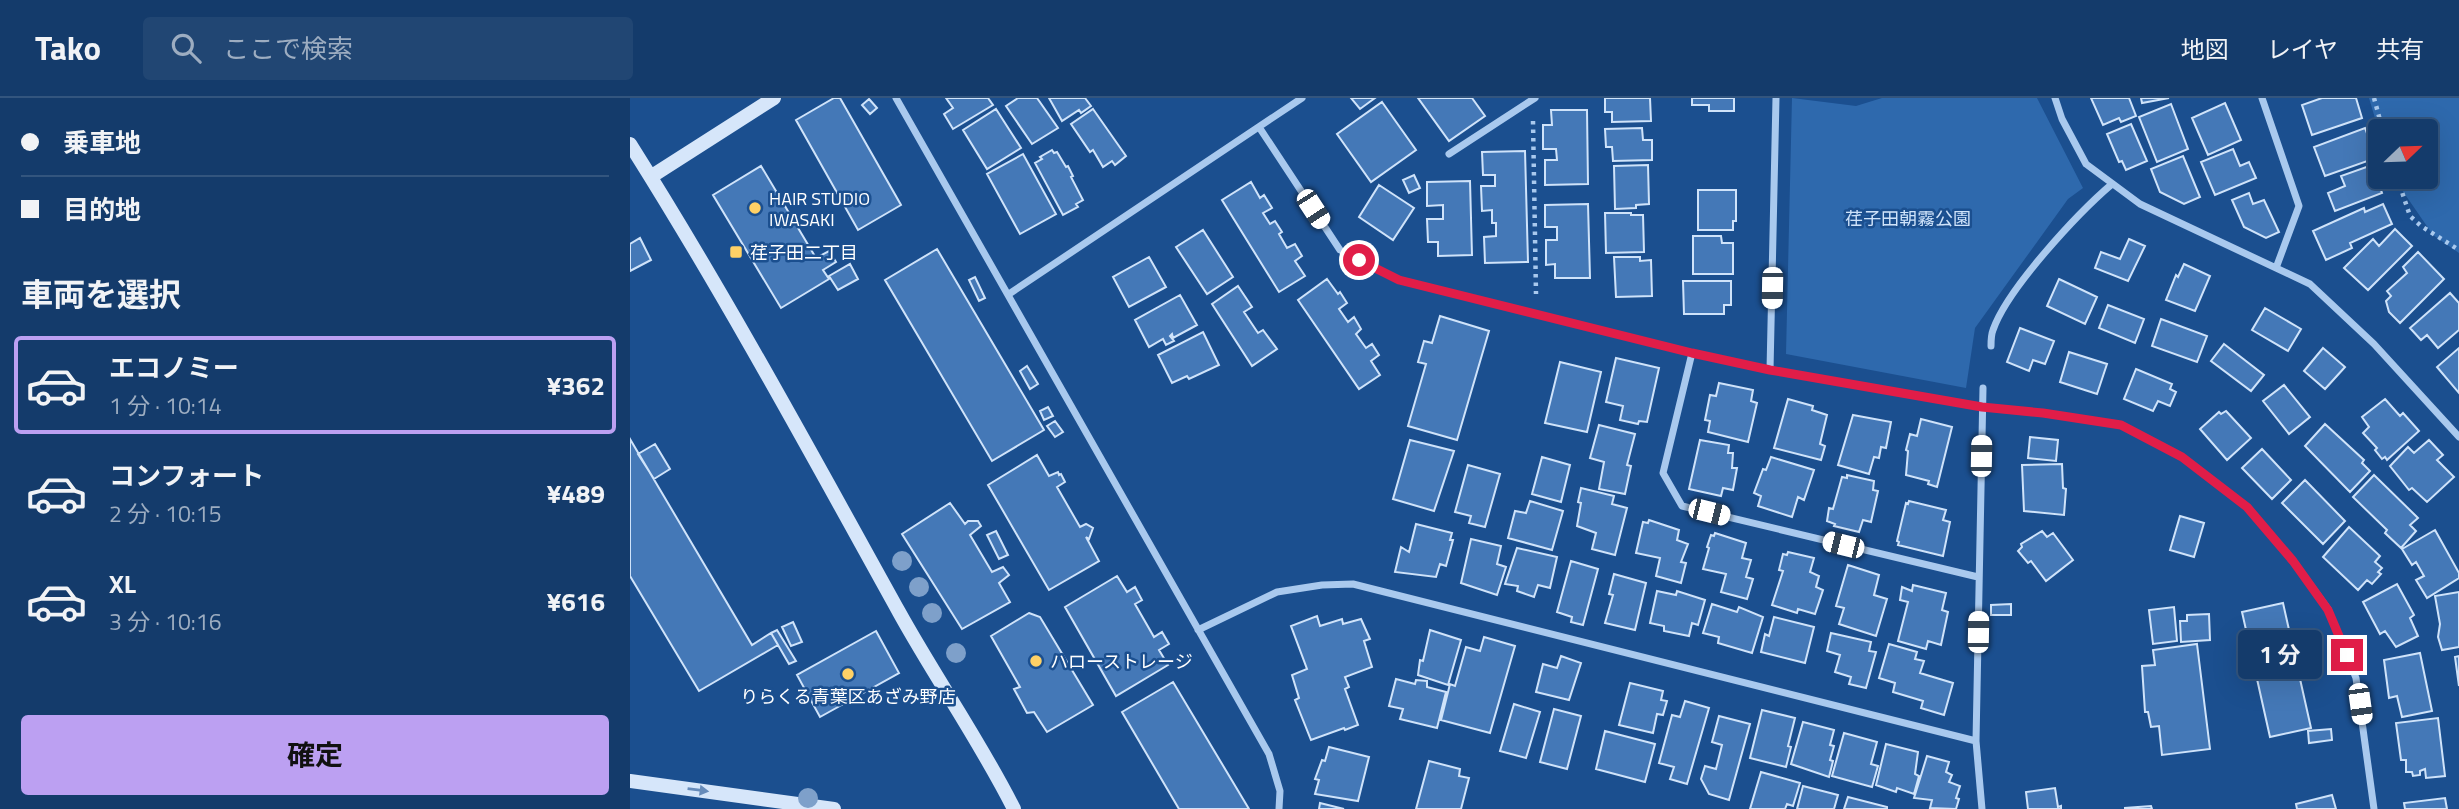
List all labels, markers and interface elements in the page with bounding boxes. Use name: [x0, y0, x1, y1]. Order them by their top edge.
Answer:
search box: [143, 17, 633, 80]
text: Tako: [35, 23, 101, 73]
icon: search: [167, 29, 205, 67]
text: ここで検索: [223, 29, 353, 68]
text: 地図: [2181, 31, 2229, 67]
text: レイヤ: [2267, 31, 2338, 67]
text: 共有: [2376, 31, 2424, 67]
north arrow: [2368, 119, 2438, 189]
map controls: [2368, 119, 2438, 189]
text: 乗車地: [63, 123, 141, 162]
place label: HAIR STUDIO IWASAKI: [769, 185, 870, 233]
car: [1293, 186, 1334, 232]
text: 目的地: [63, 190, 141, 229]
marker: HAIR STUDIO IWASAKI: [747, 200, 763, 216]
park label: 荏子田朝霧公園: [1845, 205, 1971, 232]
place label: 荏子田二丁目: [750, 239, 858, 266]
marker: 荏子田二丁目: [728, 244, 744, 260]
route start: [1343, 244, 1375, 276]
car: [1762, 267, 1783, 309]
text: 車両を選択: [21, 270, 181, 318]
text: エコノミー: [109, 348, 239, 387]
icon: car: [25, 354, 88, 417]
text: ¥362: [547, 366, 605, 405]
text: 1 分 · 10:14: [109, 388, 222, 423]
car: [1971, 435, 1992, 477]
text: コンフォート: [109, 456, 264, 495]
icon: car: [25, 462, 88, 525]
text: ¥489: [547, 474, 605, 513]
text: 2 分 · 10:15: [109, 496, 222, 531]
car: [1687, 497, 1732, 527]
car: [1821, 530, 1866, 560]
text: XL: [109, 564, 136, 603]
icon: car: [25, 570, 88, 633]
text: ¥616: [547, 582, 605, 621]
text: 3 分 · 10:16: [109, 604, 222, 639]
car: [1968, 611, 1989, 653]
callout: 1 分: [2238, 630, 2322, 680]
text: 1 分: [2260, 637, 2300, 672]
route end: [2331, 639, 2363, 671]
place label: ハローストレージ: [1050, 648, 1193, 675]
marker: ハローストレージ: [1028, 653, 1044, 669]
marker: りらくる青葉区あざみ野店: [840, 666, 856, 682]
car: [2347, 682, 2374, 726]
place label: りらくる青葉区あざみ野店: [740, 683, 956, 710]
button: 確定: [21, 715, 609, 795]
one-way arrow: [687, 784, 709, 795]

